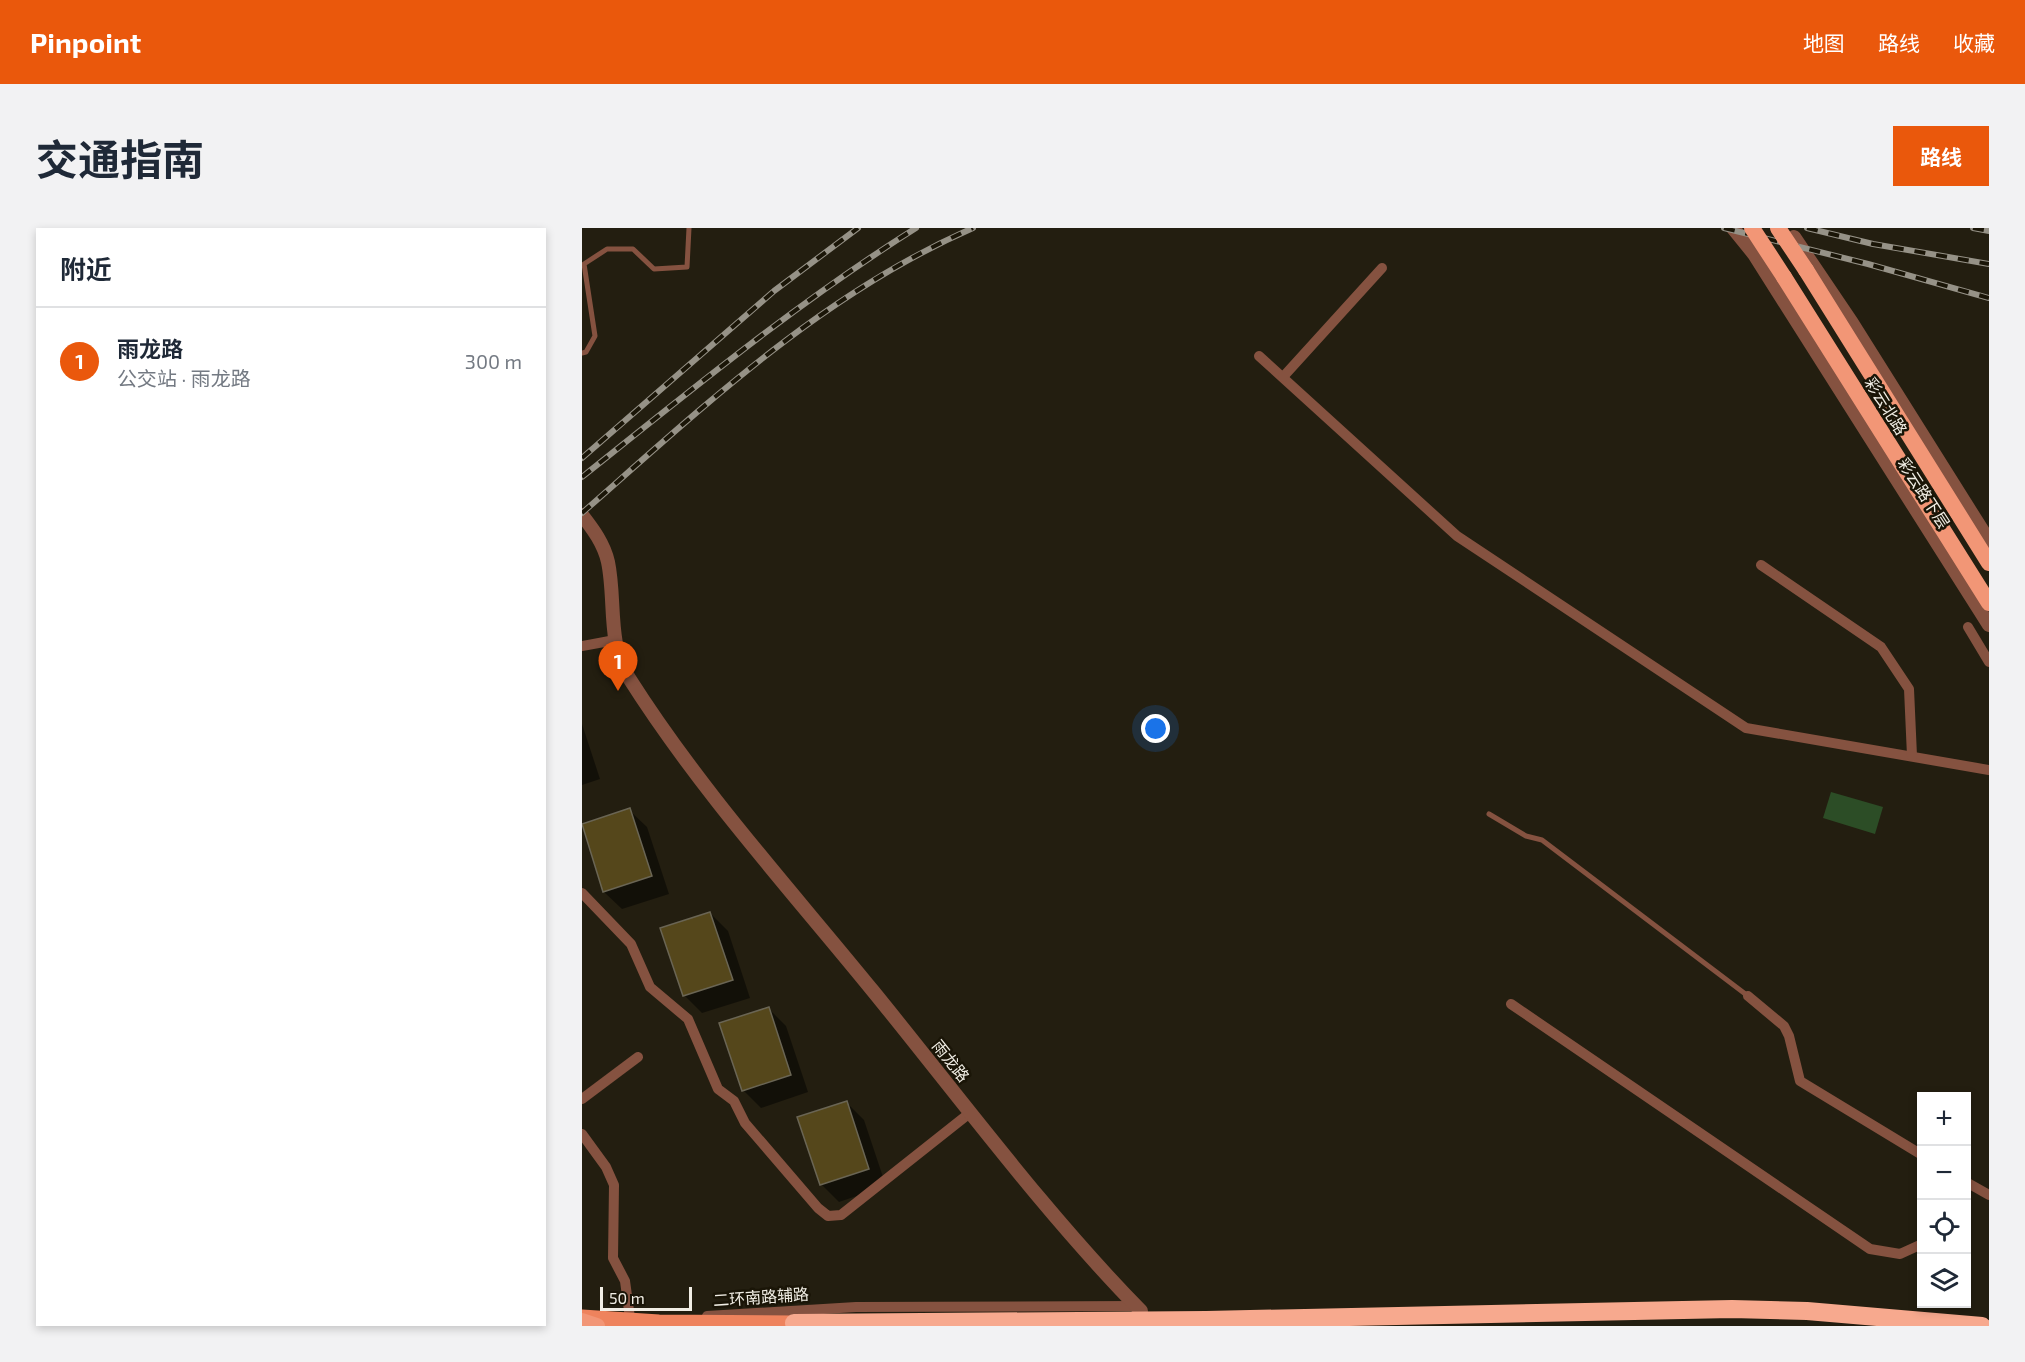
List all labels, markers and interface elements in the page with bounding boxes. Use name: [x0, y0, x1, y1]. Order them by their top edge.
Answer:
text: Pinpoint: [30, 25, 141, 59]
text: 地图: [1803, 30, 1845, 55]
text: 路线: [1878, 30, 1920, 55]
text: 收藏: [1953, 30, 1995, 55]
button: 路线: [1893, 126, 1989, 186]
text: 交通指南: [36, 133, 204, 183]
text: 附近: [60, 253, 112, 284]
text: 雨龙路: [117, 335, 183, 361]
text: 1: [75, 349, 84, 373]
text: 300 m: [465, 349, 522, 373]
text: 公交站 · 雨龙路: [117, 366, 251, 390]
street label: 彩云北路: [1861, 374, 1911, 438]
street label: 彩云路下层: [1895, 454, 1954, 531]
pin: 1: [598, 642, 638, 691]
your location: [1141, 714, 1170, 743]
street label: 雨龙路: [929, 1036, 974, 1085]
map controls: [1917, 1092, 1971, 1308]
button: +: [1917, 1092, 1971, 1146]
button: −: [1917, 1146, 1971, 1200]
button: locate: [1917, 1200, 1971, 1254]
button: layers: [1917, 1254, 1971, 1308]
scale bar: [600, 1284, 692, 1312]
street label: 二环南路辅路: [712, 1284, 810, 1309]
text: 50 m: [609, 1288, 645, 1307]

